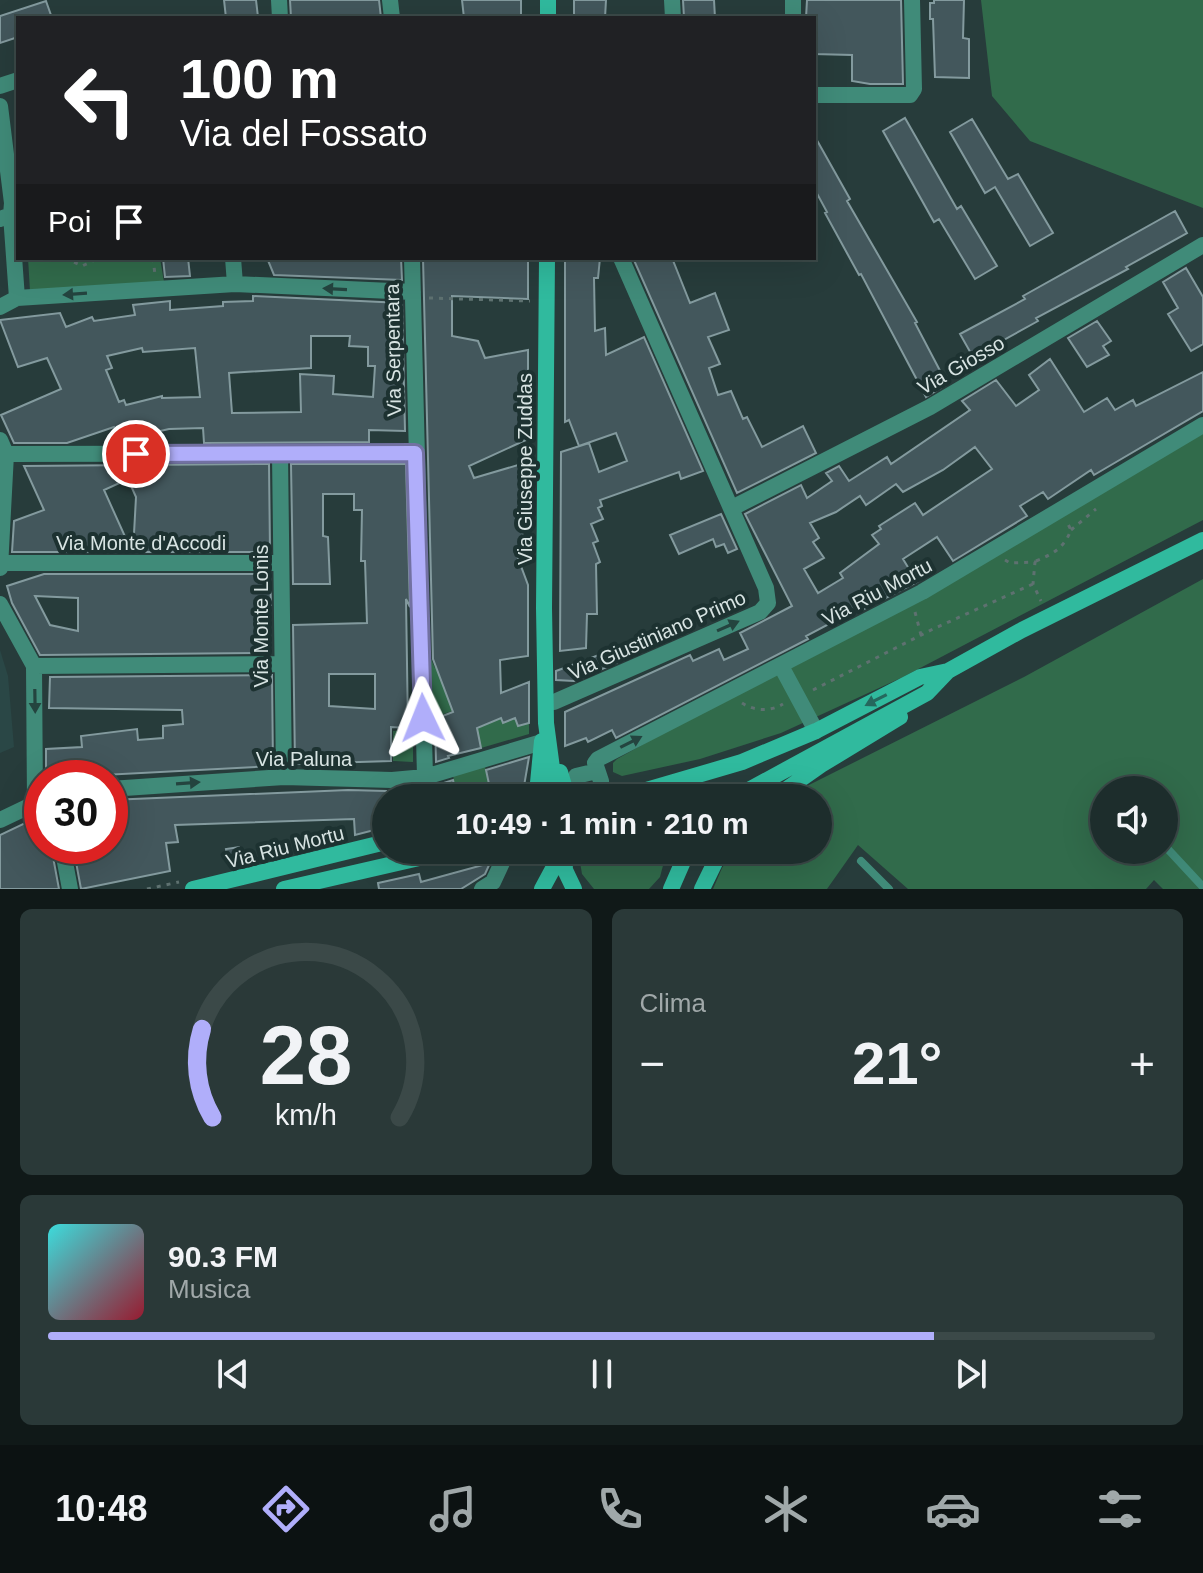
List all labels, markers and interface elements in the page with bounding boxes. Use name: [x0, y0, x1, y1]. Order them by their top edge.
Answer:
text: 100 m: [180, 47, 339, 110]
icon: left: [48, 48, 152, 152]
text: Via del Fossato: [180, 113, 427, 154]
icon: arrive: [107, 200, 151, 244]
text: Poi: [48, 205, 91, 238]
one-way arrow: [322, 282, 347, 295]
street label: Via Serpentara: [381, 282, 405, 417]
one-way arrow: [62, 288, 87, 301]
street label: Via Giosso: [914, 331, 1008, 399]
street label: Via Giuseppe Zuddas: [514, 373, 536, 565]
pin: [102, 420, 170, 488]
icon: arrive: [114, 432, 158, 476]
street label: Via Monte d'Accodi: [56, 532, 226, 554]
street label: Via Monte Lonis: [250, 544, 272, 688]
street label: Via Riu Mortu: [819, 554, 935, 630]
street label: Via Giustiniano Primo: [565, 586, 749, 684]
one-way arrow: [716, 619, 740, 632]
position arrow: [381, 676, 465, 760]
one-way arrow: [28, 689, 41, 714]
one-way arrow: [864, 694, 887, 707]
one-way arrow: [620, 735, 643, 749]
street label: Via Paluna: [256, 748, 353, 770]
speed limit sign: 30: [24, 760, 128, 864]
one-way arrow: [176, 776, 201, 789]
map controls: [1090, 776, 1178, 864]
button: sound: [1090, 776, 1178, 864]
text: 10:49 · 1 min · 210 m: [455, 807, 749, 840]
street label: Via Riu Mortu: [224, 822, 346, 872]
text: Clima: [640, 988, 706, 1018]
text: 28: [259, 1009, 352, 1102]
text: 21°: [852, 1030, 943, 1097]
text: −: [640, 1039, 665, 1088]
text: +: [1129, 1039, 1155, 1088]
text: km/h: [275, 1099, 337, 1131]
text: 90.3 FM: [168, 1240, 278, 1273]
text: Musica: [168, 1274, 250, 1304]
icon: previous: [211, 1352, 255, 1396]
icon: pause: [580, 1352, 624, 1396]
icon: next: [949, 1352, 993, 1396]
icon: directions: [258, 1481, 314, 1537]
icon: music: [425, 1481, 481, 1537]
icon: phone: [592, 1481, 648, 1537]
icon: climate: [758, 1481, 814, 1537]
icon: car: [925, 1481, 981, 1537]
icon: filters: [1092, 1481, 1148, 1537]
text: 10:48: [55, 1488, 147, 1529]

